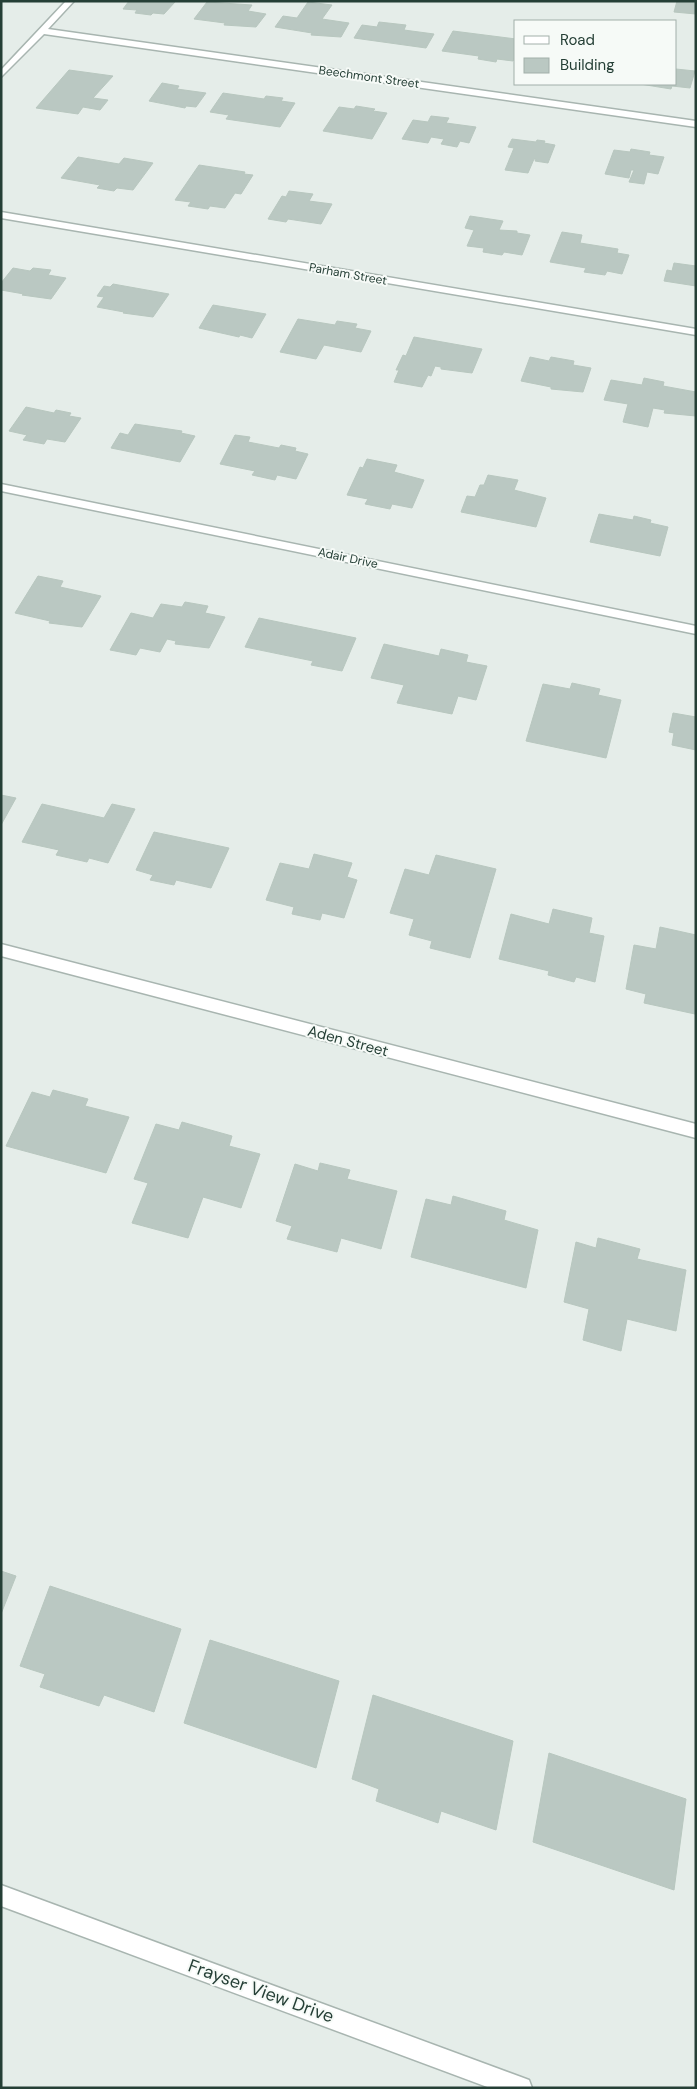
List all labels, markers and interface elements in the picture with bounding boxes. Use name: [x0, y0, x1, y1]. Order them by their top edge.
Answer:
legend: [514, 20, 677, 85]
text: Road: [560, 30, 595, 50]
text: Building: [560, 55, 615, 75]
street label: Beechmont Street: [318, 62, 421, 92]
street label: Parham Street: [308, 259, 389, 289]
street label: Adair Drive: [317, 544, 379, 572]
street label: Aden Street: [306, 1021, 391, 1061]
street label: Frayser View Drive: [185, 1953, 337, 2029]

